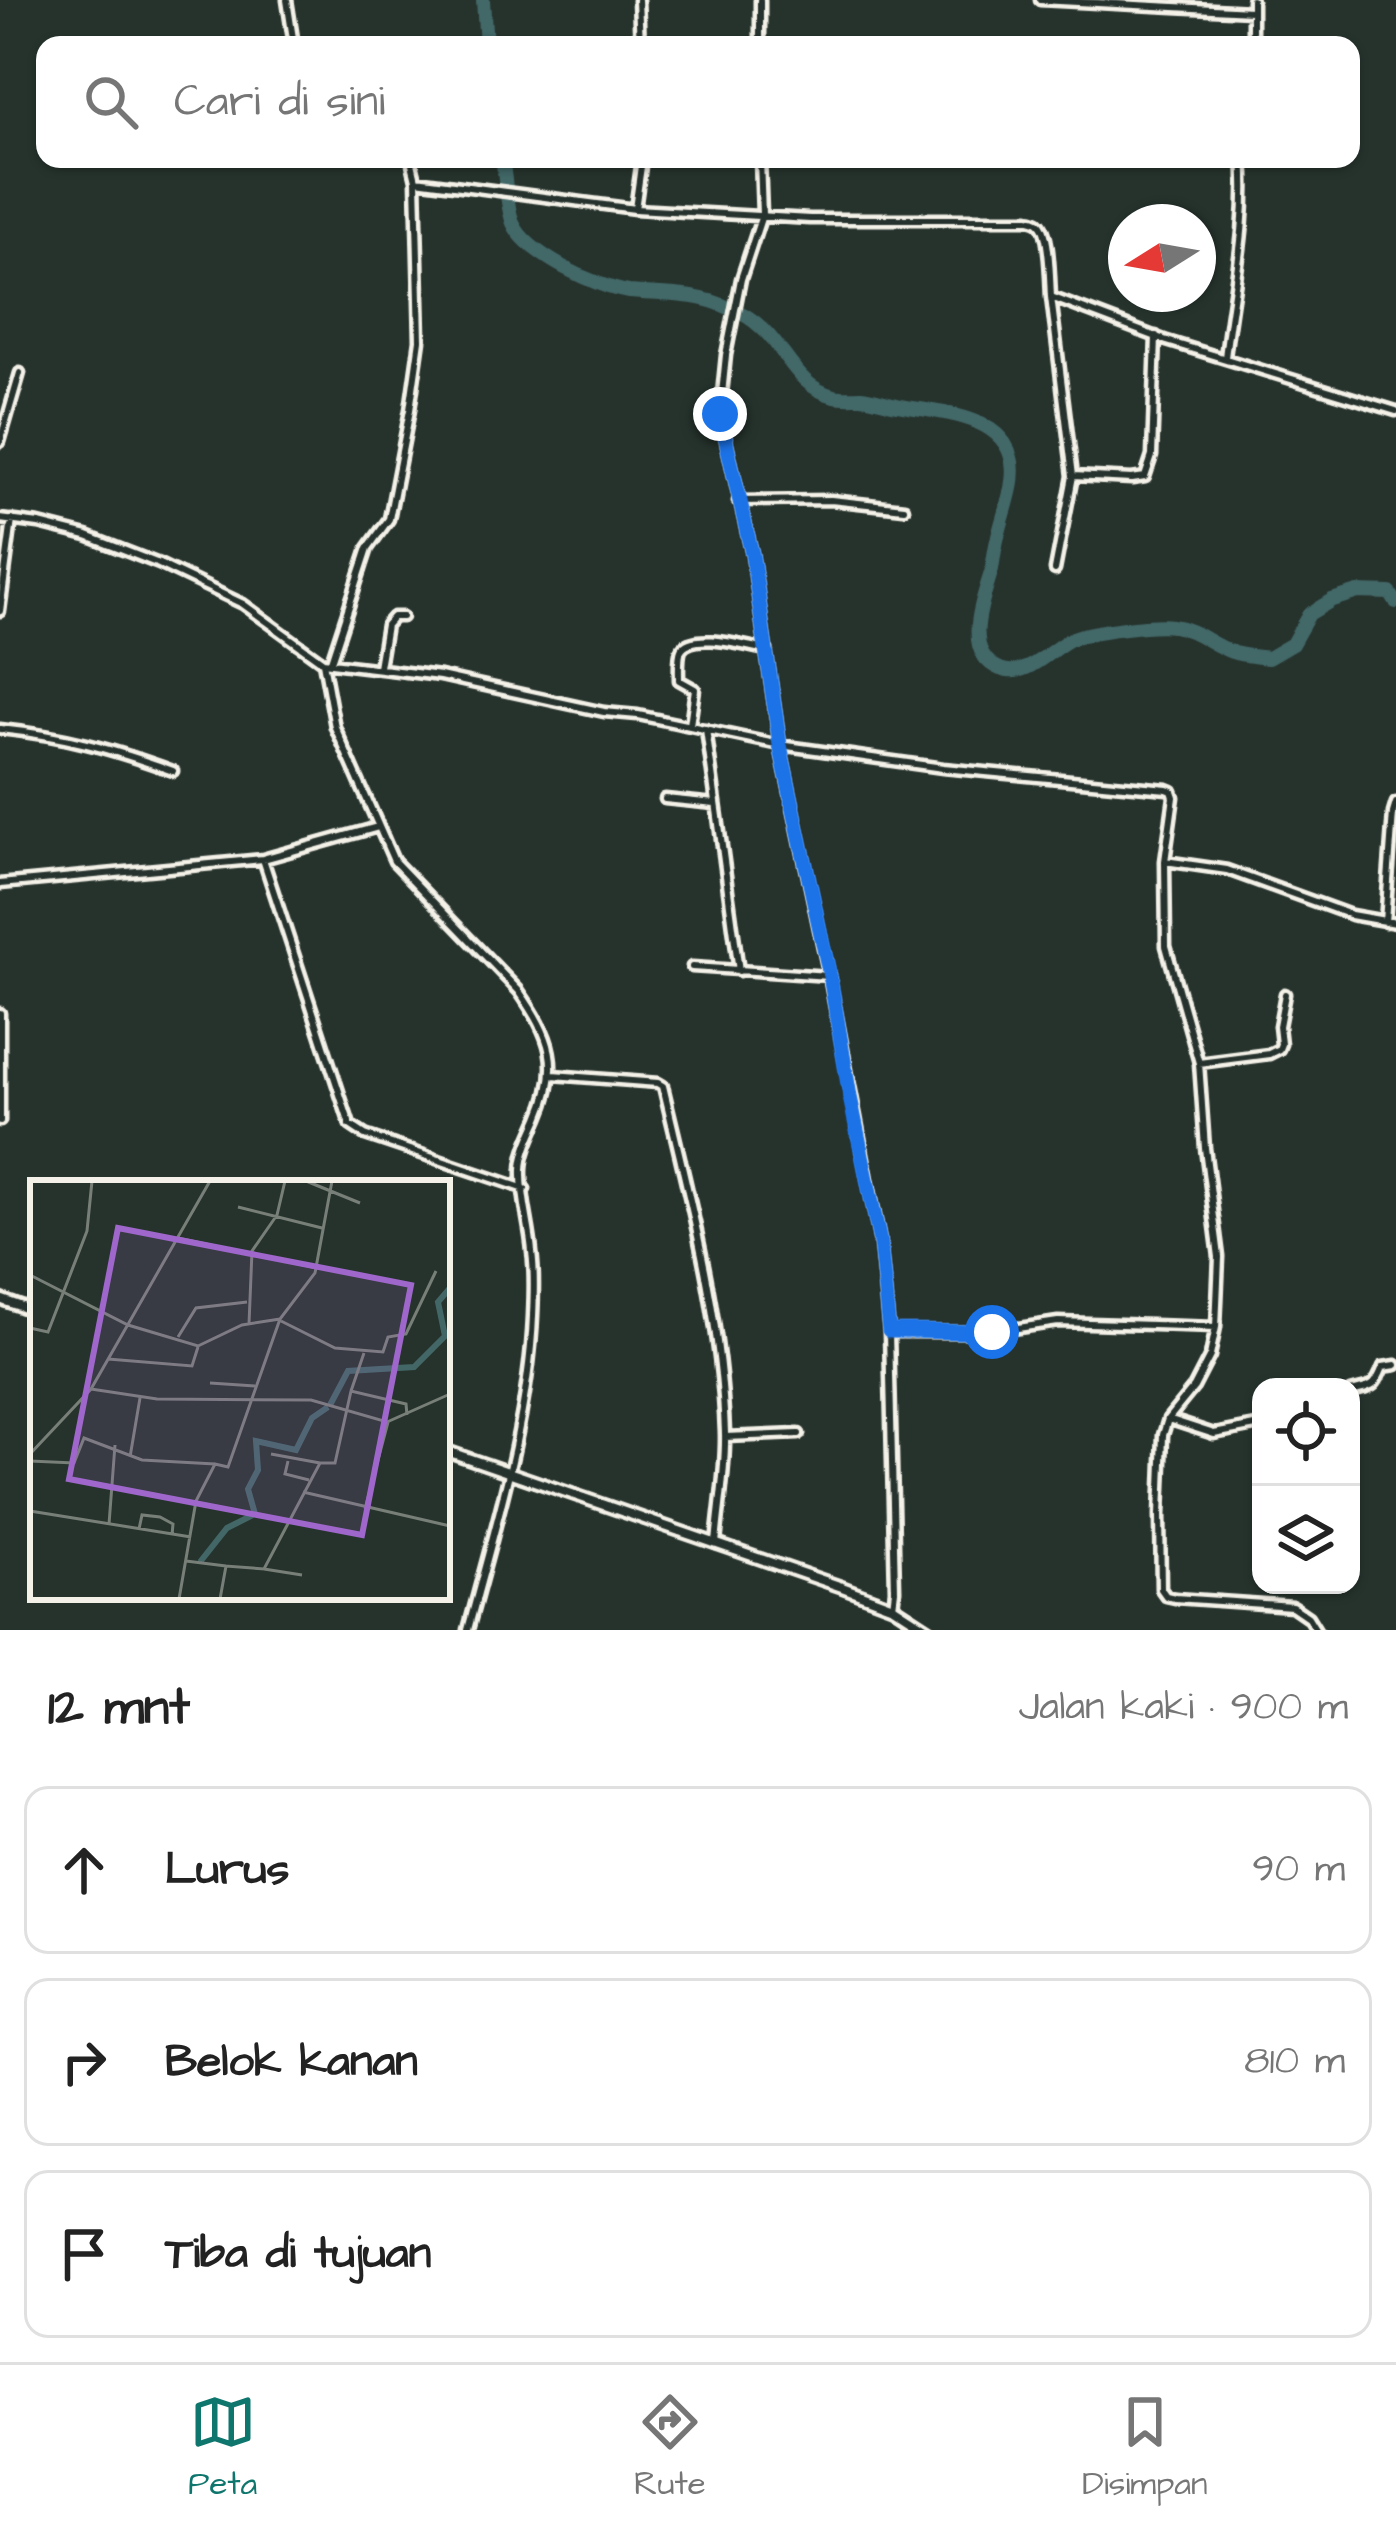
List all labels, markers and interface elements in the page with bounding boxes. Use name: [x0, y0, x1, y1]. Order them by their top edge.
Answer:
search box: [36, 36, 1360, 168]
icon: search: [78, 69, 144, 135]
text: Cari di sini: [174, 71, 385, 133]
north arrow: [1108, 204, 1216, 312]
route end: [693, 387, 747, 441]
inset map: [30, 1180, 450, 1600]
route start: [965, 1305, 1019, 1359]
map controls: [1252, 1378, 1360, 1594]
button: locate: [1252, 1378, 1360, 1486]
button: layers: [1252, 1486, 1360, 1594]
text: 12 mnt: [48, 1673, 190, 1744]
text: Jalan kaki · 900 m: [1019, 1681, 1348, 1735]
icon: ahead: [51, 1837, 117, 1903]
text: Lurus: [165, 1839, 289, 1901]
text: 90 m: [1252, 1843, 1345, 1897]
icon: right: [51, 2029, 117, 2095]
text: Belok kanan: [165, 2031, 418, 2093]
text: 810 m: [1244, 2035, 1345, 2089]
icon: arrive: [51, 2221, 117, 2287]
text: Tiba di tujuan: [165, 2223, 431, 2285]
tab: Peta: [188, 2389, 257, 2507]
tab: Rute: [634, 2389, 706, 2507]
tab: Disimpan: [1082, 2389, 1208, 2507]

